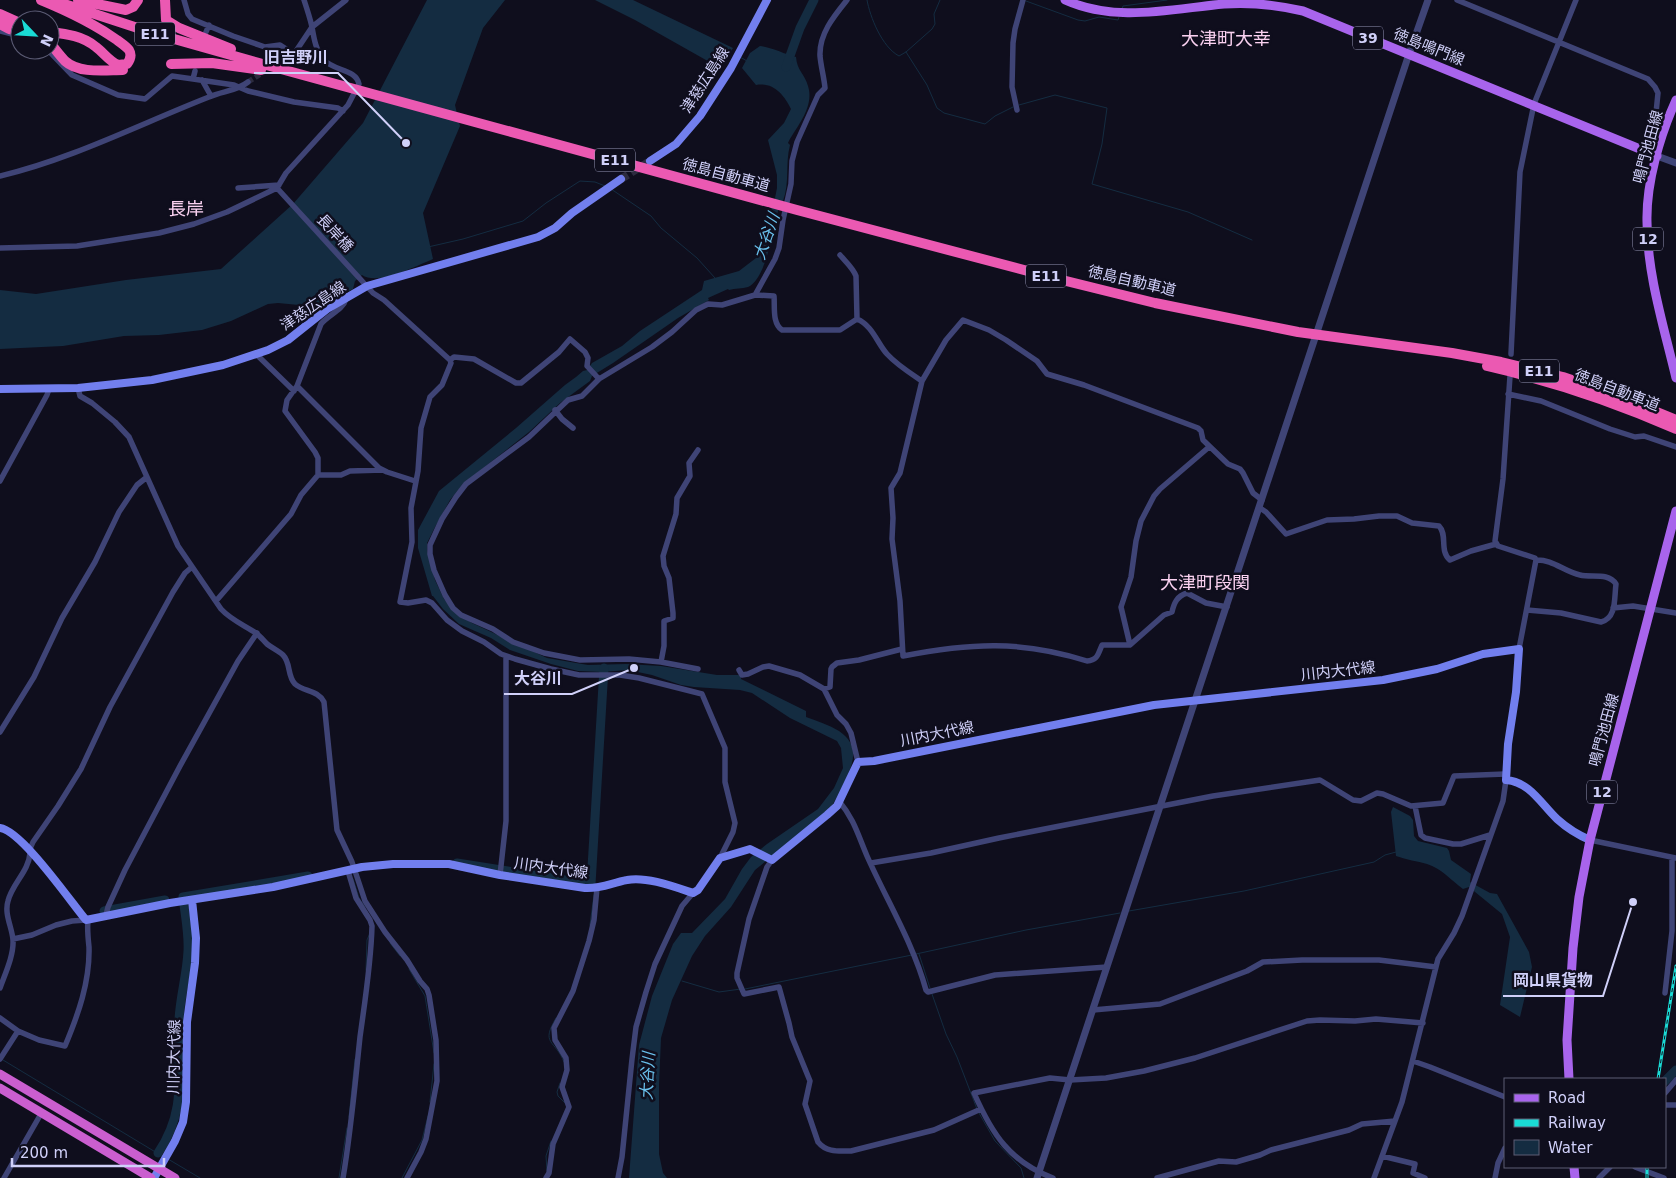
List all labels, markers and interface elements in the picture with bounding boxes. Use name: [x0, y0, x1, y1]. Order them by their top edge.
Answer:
north arrow: [10, 10, 60, 60]
road number: E11: [135, 22, 175, 46]
street label: 徳島鳴門線: [1391, 25, 1467, 69]
road number: 39: [1353, 26, 1383, 49]
district label: 大津町大幸: [1181, 28, 1271, 49]
text: N: [37, 32, 57, 49]
callout: 旧吉野川: [254, 42, 338, 73]
street label: 津慈広島線: [677, 44, 733, 116]
text: 旧吉野川: [264, 48, 328, 67]
street label: 鳴門池田線: [1630, 108, 1666, 186]
road number: E11: [595, 148, 635, 172]
street label: 徳島自動車道: [680, 155, 772, 195]
district label: 長岸: [168, 198, 204, 219]
water label: 大谷川: [750, 208, 784, 262]
street label: 長岸橋: [313, 210, 357, 256]
road number: 12: [1633, 228, 1663, 250]
street label: 徳島自動車道: [1086, 262, 1178, 300]
road number: E11: [1026, 264, 1066, 288]
street label: 津慈広島線: [277, 278, 349, 334]
road number: E11: [1519, 360, 1559, 382]
street label: 徳島自動車道: [1572, 365, 1662, 415]
district label: 大津町段関: [1160, 572, 1250, 593]
street label: 川内大代線: [1300, 658, 1376, 684]
callout: 大谷川: [504, 663, 572, 694]
text: 大谷川: [514, 669, 562, 688]
street label: 鳴門池田線: [1586, 691, 1622, 769]
street label: 川内大代線: [898, 718, 976, 750]
road number: 12: [1587, 780, 1617, 804]
street label: 川内大代線: [513, 854, 589, 882]
callout: 岡山県貨物: [1503, 965, 1603, 996]
text: 岡山県貨物: [1513, 971, 1593, 990]
street label: 川内大代線: [164, 1019, 184, 1095]
water label: 大谷川: [637, 1050, 658, 1100]
legend: [1504, 1078, 1666, 1168]
text: Road: [1548, 1089, 1586, 1107]
text: Railway: [1548, 1114, 1606, 1132]
scale bar: [12, 1136, 165, 1168]
text: Water: [1548, 1139, 1593, 1157]
text: 200 m: [20, 1144, 68, 1162]

